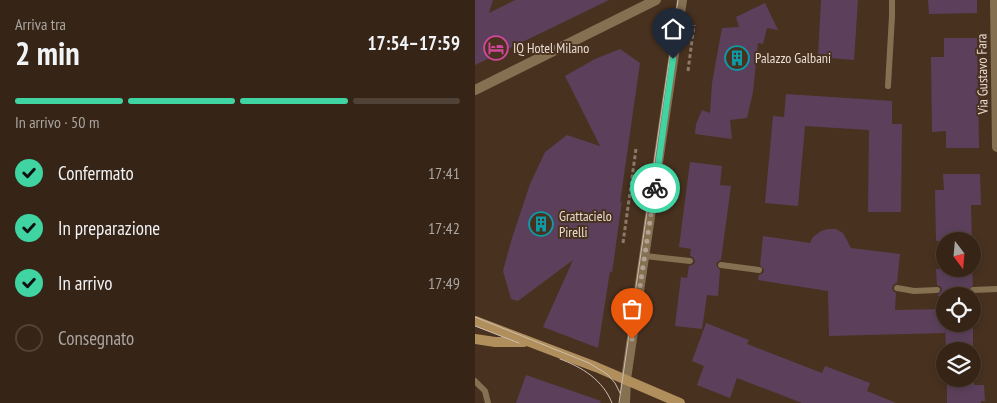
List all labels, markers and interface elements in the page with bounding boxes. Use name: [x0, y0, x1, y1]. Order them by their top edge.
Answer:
pin: [652, 8, 694, 59]
text: Arriva tra: [15, 14, 66, 34]
icon: home: [659, 15, 687, 43]
text: 17:54–17:59: [367, 31, 460, 55]
text: 2 min: [15, 32, 80, 74]
street label: Via Gustavo Fara: [972, 34, 992, 115]
hotel icon: IQ Hotel Milano: [483, 35, 509, 61]
place label: IQ Hotel Milano: [513, 39, 589, 57]
building icon: Palazzo Galbani: [724, 45, 750, 71]
place label: Palazzo Galbani: [755, 49, 831, 67]
text: In arrivo · 50 m: [15, 112, 99, 132]
icon: check: [15, 159, 43, 187]
text: Confermato: [58, 161, 134, 185]
text: 17:41: [428, 163, 460, 183]
courier: [630, 163, 680, 213]
icon: bike: [641, 174, 669, 202]
place label: Grattacielo Pirelli: [559, 207, 612, 241]
building icon: Grattacielo Pirelli: [528, 211, 554, 237]
icon: check: [15, 214, 43, 242]
text: In preparazione: [58, 216, 160, 240]
text: 17:42: [428, 218, 460, 238]
north arrow: [936, 232, 981, 278]
map controls: [936, 232, 981, 387]
icon: check: [15, 269, 43, 297]
text: In arrivo: [58, 271, 113, 295]
text: 17:49: [428, 273, 460, 293]
button: locate: [936, 287, 981, 332]
pin: [611, 288, 653, 339]
icon: bag: [618, 295, 646, 323]
text: Consegnato: [58, 326, 134, 350]
button: layers: [936, 342, 981, 387]

